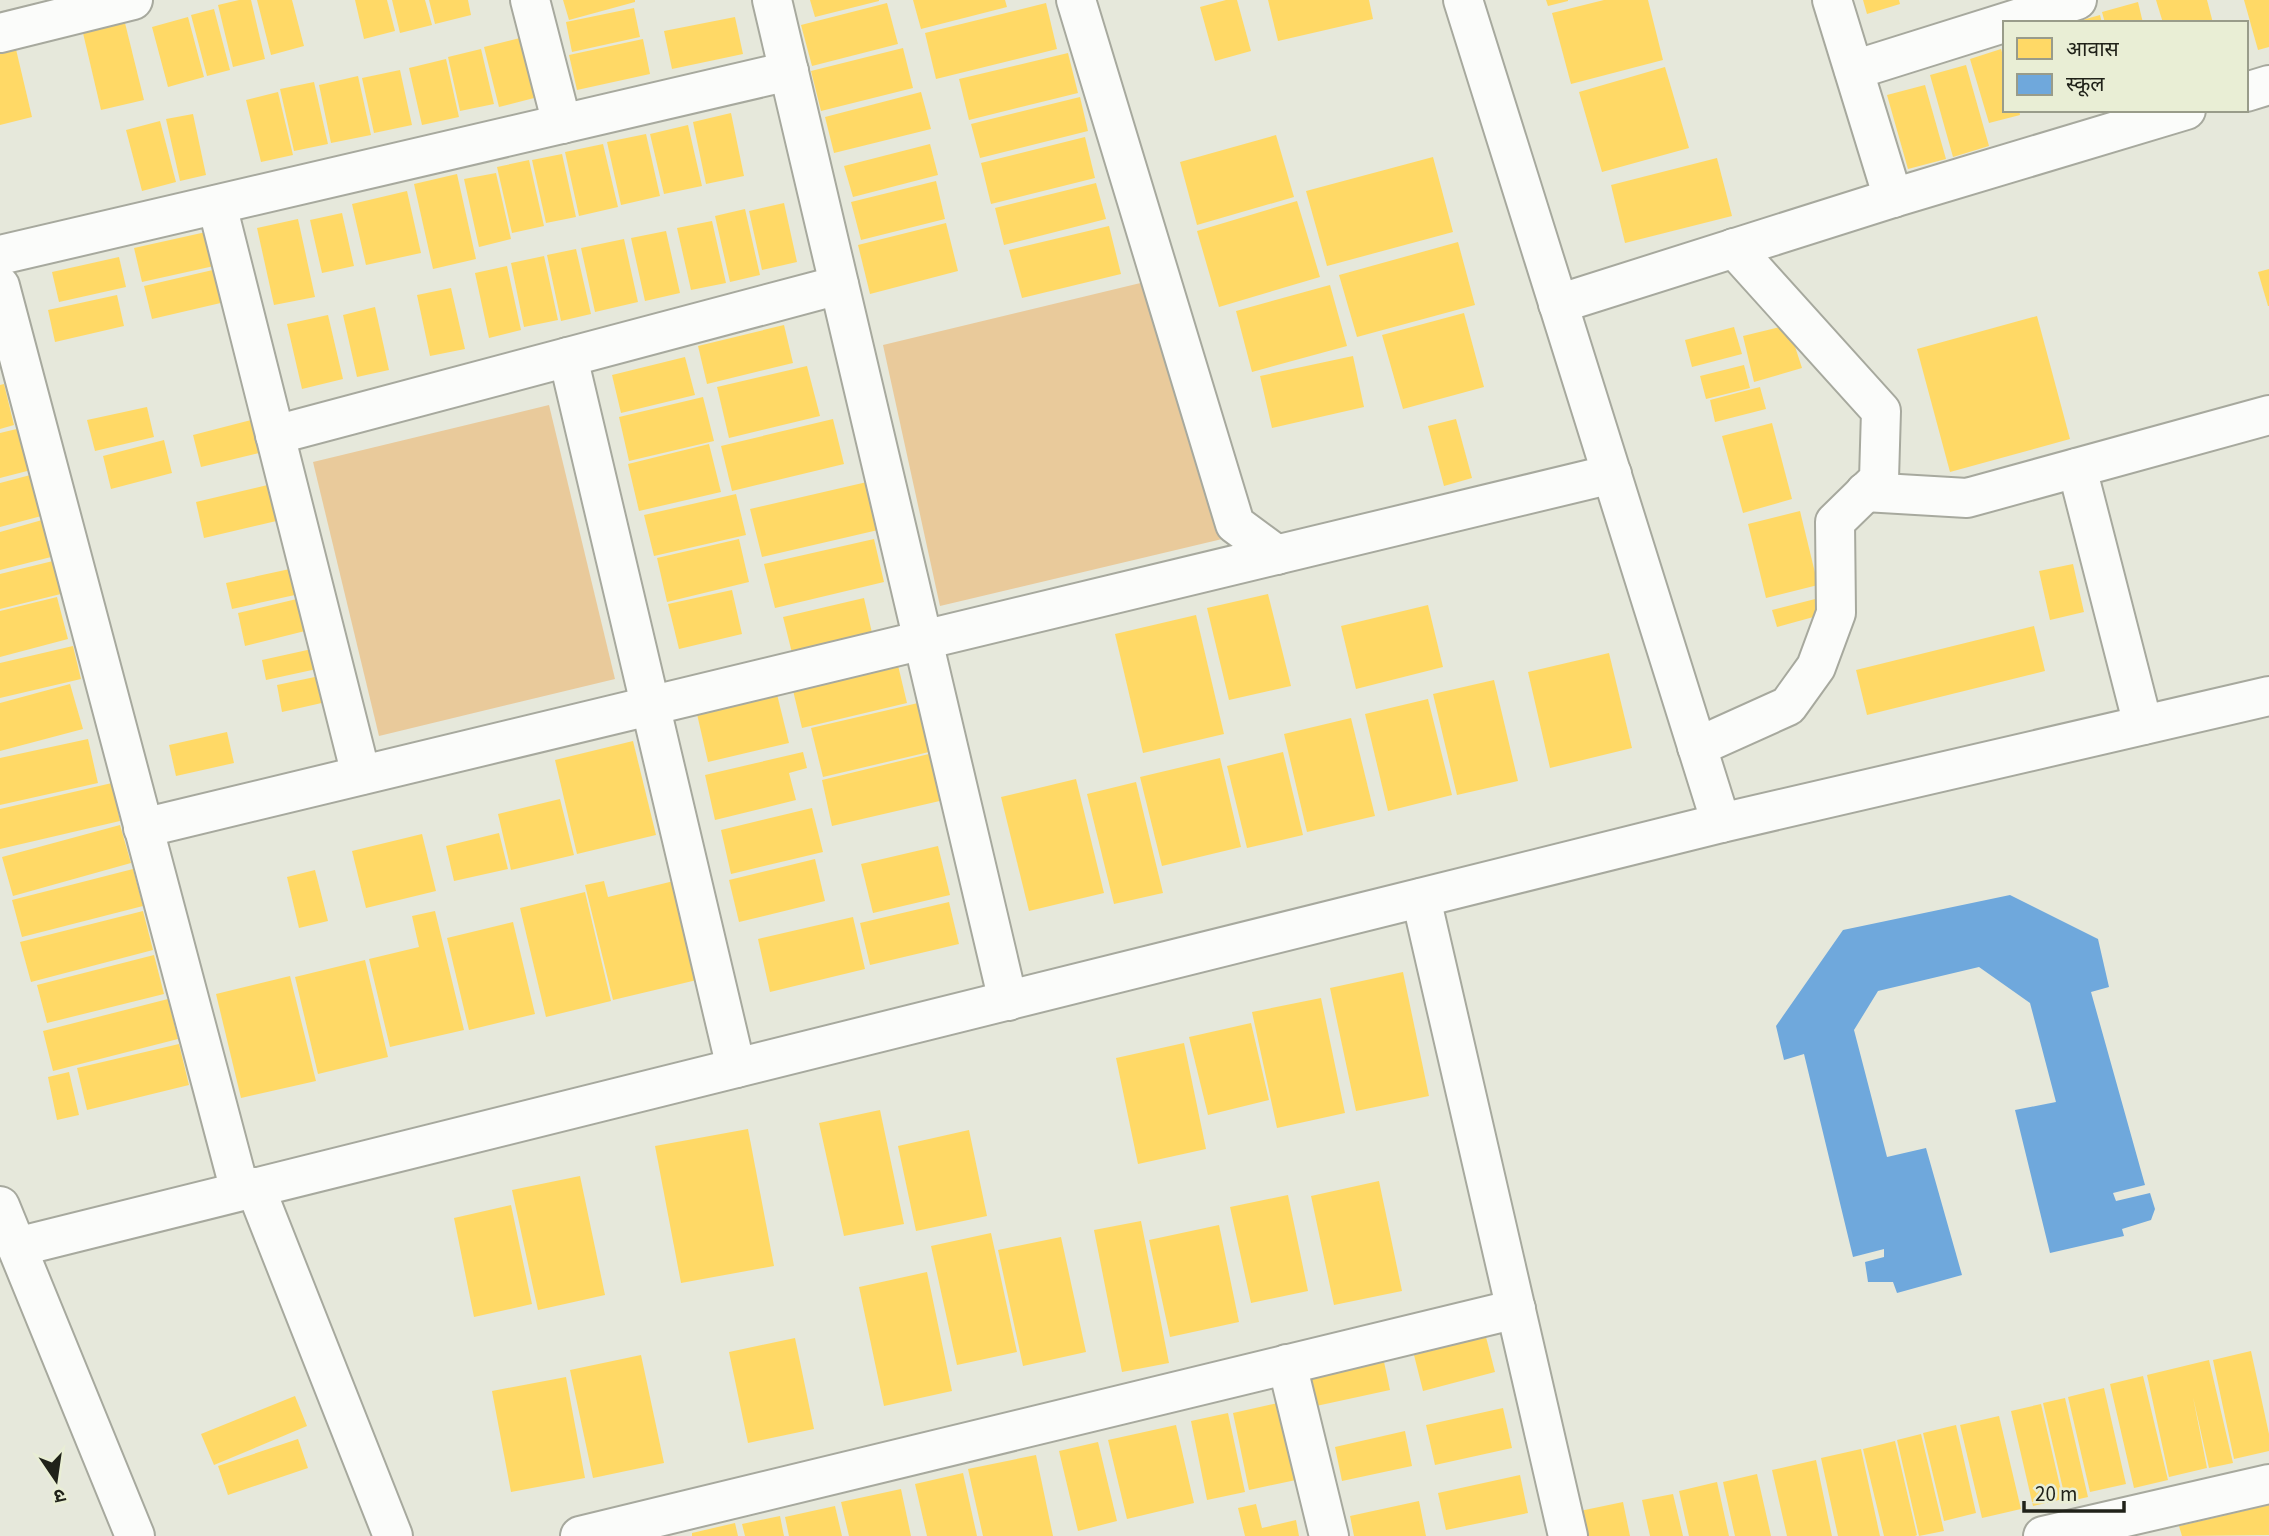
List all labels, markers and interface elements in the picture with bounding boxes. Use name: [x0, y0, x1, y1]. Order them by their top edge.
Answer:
legend: [2003, 21, 2248, 112]
text: आवास: [2066, 34, 2120, 64]
text: स्कूल: [2066, 69, 2105, 99]
north arrow: [21, 1445, 91, 1515]
scale bar: [2024, 1470, 2124, 1514]
text: 20 m: [2035, 1479, 2077, 1509]
text: उ: [50, 1481, 68, 1510]

